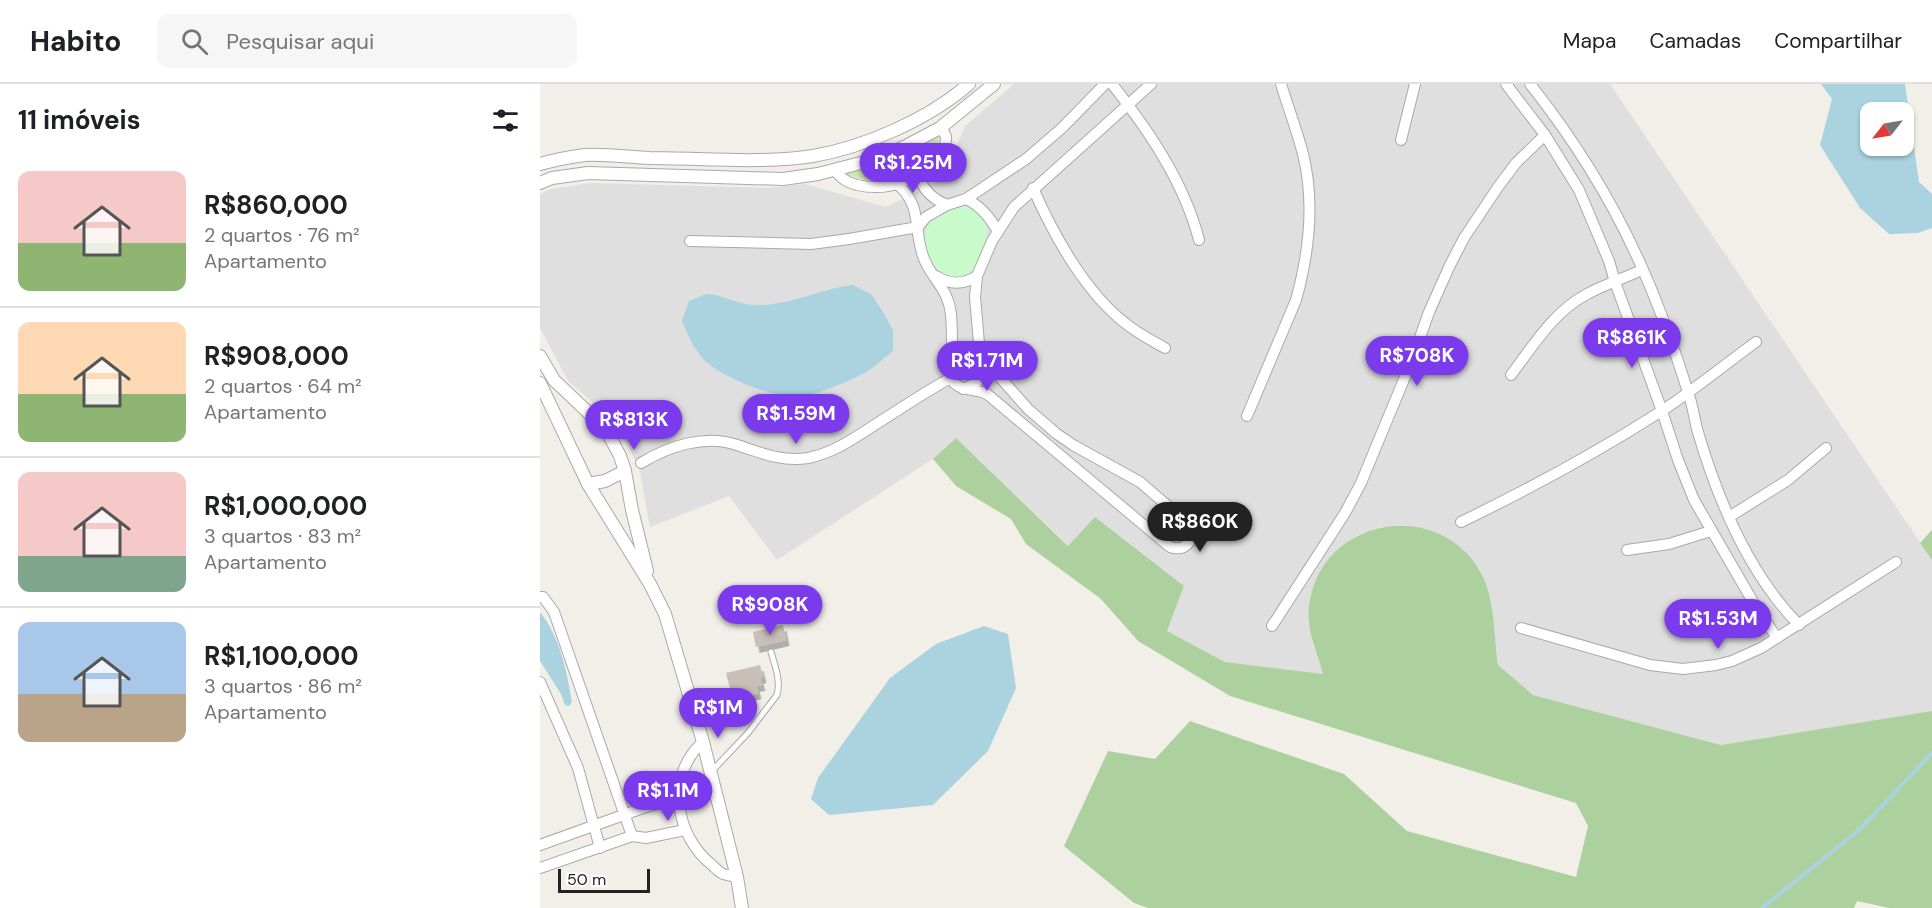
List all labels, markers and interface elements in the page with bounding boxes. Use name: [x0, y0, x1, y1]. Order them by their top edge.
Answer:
search box: [157, 14, 577, 68]
text: Habito: [30, 23, 121, 60]
icon: search: [178, 25, 211, 58]
text: Pesquisar aqui: [226, 27, 374, 56]
text: Mapa: [1563, 27, 1616, 55]
text: Camadas: [1649, 27, 1741, 55]
text: Compartilhar: [1774, 27, 1902, 55]
north arrow: [1860, 102, 1914, 156]
map controls: [1860, 102, 1914, 156]
text: 11 imóveis: [18, 103, 141, 137]
icon: filters: [489, 104, 522, 137]
pin: R$1.25M: [858, 143, 968, 194]
text: R$1.25M: [874, 149, 952, 175]
text: R$860,000: [204, 188, 348, 222]
icon: home: [66, 195, 138, 267]
text: 2 quartos · 76 m²: [204, 222, 360, 248]
text: Apartamento: [204, 248, 327, 274]
pin: R$861K: [1583, 318, 1681, 369]
text: R$861K: [1597, 324, 1667, 350]
pin: R$708K: [1368, 336, 1466, 387]
text: R$908,000: [204, 339, 349, 373]
pin: R$1.71M: [932, 341, 1042, 392]
text: R$708K: [1379, 342, 1455, 368]
icon: home: [66, 346, 138, 418]
text: R$1.71M: [951, 347, 1023, 373]
text: 2 quartos · 64 m²: [204, 373, 362, 399]
pin: R$1.59M: [741, 394, 851, 445]
text: Apartamento: [204, 399, 327, 425]
pin: R$813K: [585, 400, 683, 451]
text: R$1.59M: [756, 400, 836, 426]
text: R$813K: [599, 406, 669, 432]
text: R$1,000,000: [204, 489, 367, 523]
icon: home: [66, 496, 138, 568]
pin: R$860K: [1151, 502, 1249, 553]
text: R$860K: [1161, 508, 1239, 534]
text: 3 quartos · 83 m²: [204, 523, 361, 549]
text: Apartamento: [204, 549, 327, 575]
pin: R$908K: [721, 585, 819, 636]
text: R$908K: [731, 591, 809, 617]
pin: R$1.53M: [1663, 599, 1773, 650]
text: R$1.53M: [1678, 605, 1758, 631]
text: R$1,100,000: [204, 639, 359, 673]
icon: home: [66, 646, 138, 718]
text: 3 quartos · 86 m²: [204, 673, 362, 699]
pin: R$1M: [682, 688, 754, 739]
text: R$1M: [693, 694, 743, 720]
text: Apartamento: [204, 699, 327, 725]
pin: R$1.1M: [619, 771, 717, 822]
text: R$1.1M: [637, 777, 699, 803]
scale bar: [558, 866, 650, 894]
text: 50 m: [567, 869, 606, 890]

